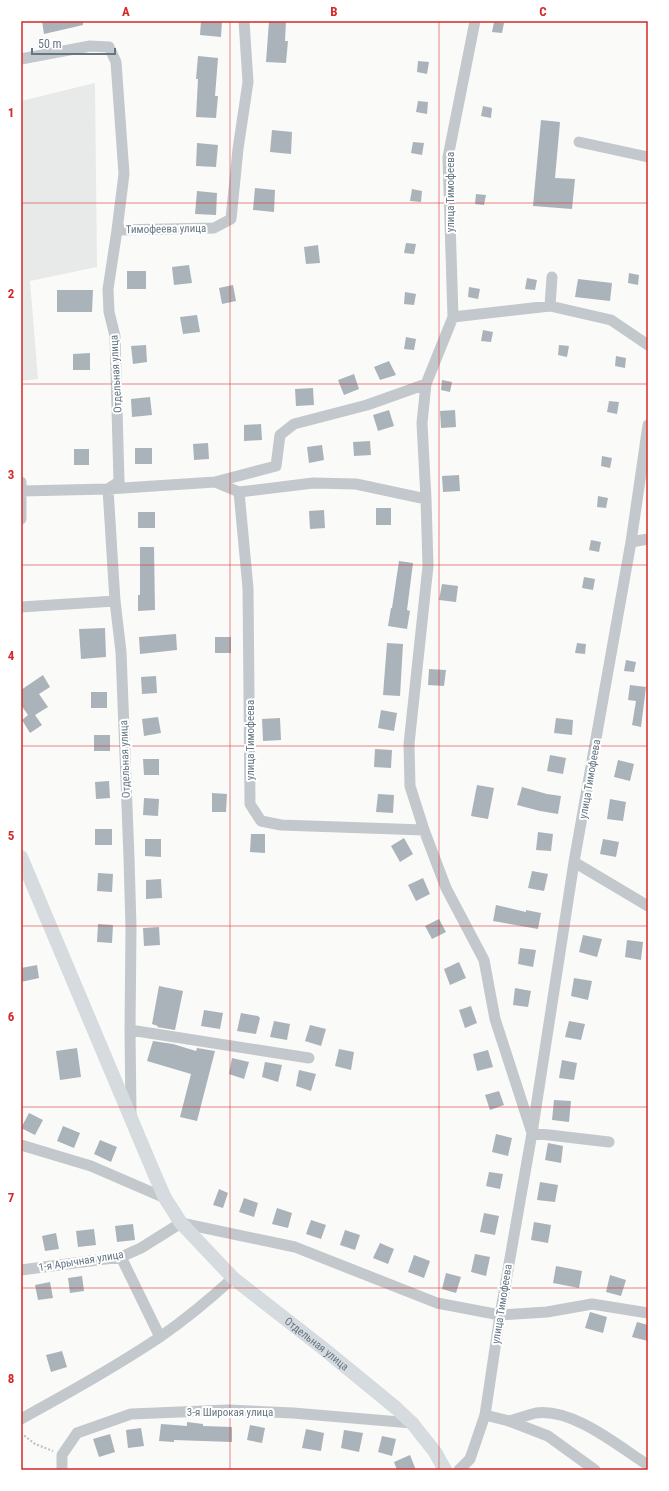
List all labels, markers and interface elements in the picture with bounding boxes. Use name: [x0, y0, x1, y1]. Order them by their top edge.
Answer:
text: A: [122, 4, 130, 19]
text: B: [330, 4, 338, 19]
text: C: [539, 4, 547, 19]
scale bar: [32, 30, 115, 56]
text: 50 m: [38, 37, 62, 51]
text: 1: [8, 105, 14, 120]
street label: улица Тимофеева: [444, 152, 457, 232]
street label: Тимофеева улица: [126, 222, 206, 236]
text: 2: [8, 286, 15, 301]
street label: Отдельная улица: [107, 335, 125, 413]
text: 3: [8, 467, 14, 482]
text: 4: [8, 648, 15, 663]
street label: улица Тимофеева: [244, 700, 257, 780]
street label: Отдельная улица: [117, 720, 133, 798]
street label: улица Тимофеева: [577, 738, 603, 820]
text: 5: [8, 828, 15, 843]
text: 6: [8, 1009, 15, 1024]
text: 7: [8, 1190, 15, 1205]
street label: 1-я Арычная улица: [38, 1248, 124, 1274]
street label: улица Тимофеева: [489, 1263, 515, 1345]
street label: Отдельная улица: [282, 1314, 351, 1373]
text: 8: [8, 1371, 14, 1386]
street label: 3-я Широкая улица: [187, 1406, 273, 1419]

